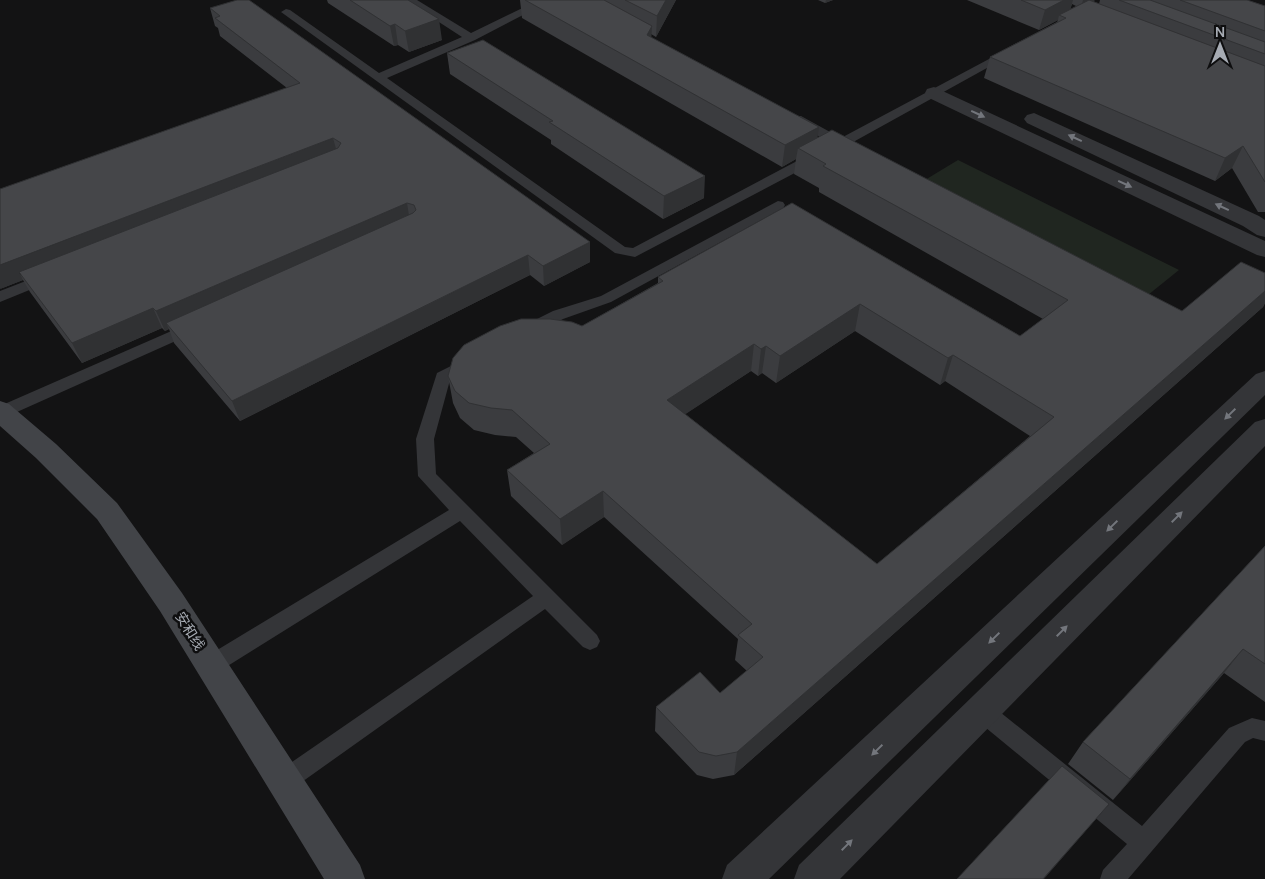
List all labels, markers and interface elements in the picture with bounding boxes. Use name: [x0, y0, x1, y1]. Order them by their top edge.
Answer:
north arrow: [1195, 20, 1245, 70]
text: N: [1215, 22, 1225, 41]
one-way arrow: [971, 110, 986, 118]
one-way arrow: [1068, 134, 1082, 142]
one-way arrow: [1118, 180, 1132, 188]
one-way arrow: [1215, 203, 1229, 211]
one-way arrow: [1224, 408, 1236, 420]
one-way arrow: [1171, 511, 1183, 523]
one-way arrow: [1106, 520, 1118, 532]
street label: 安和线: [171, 608, 210, 654]
one-way arrow: [1056, 625, 1068, 637]
one-way arrow: [989, 632, 1001, 644]
one-way arrow: [871, 744, 883, 756]
one-way arrow: [841, 839, 853, 851]

